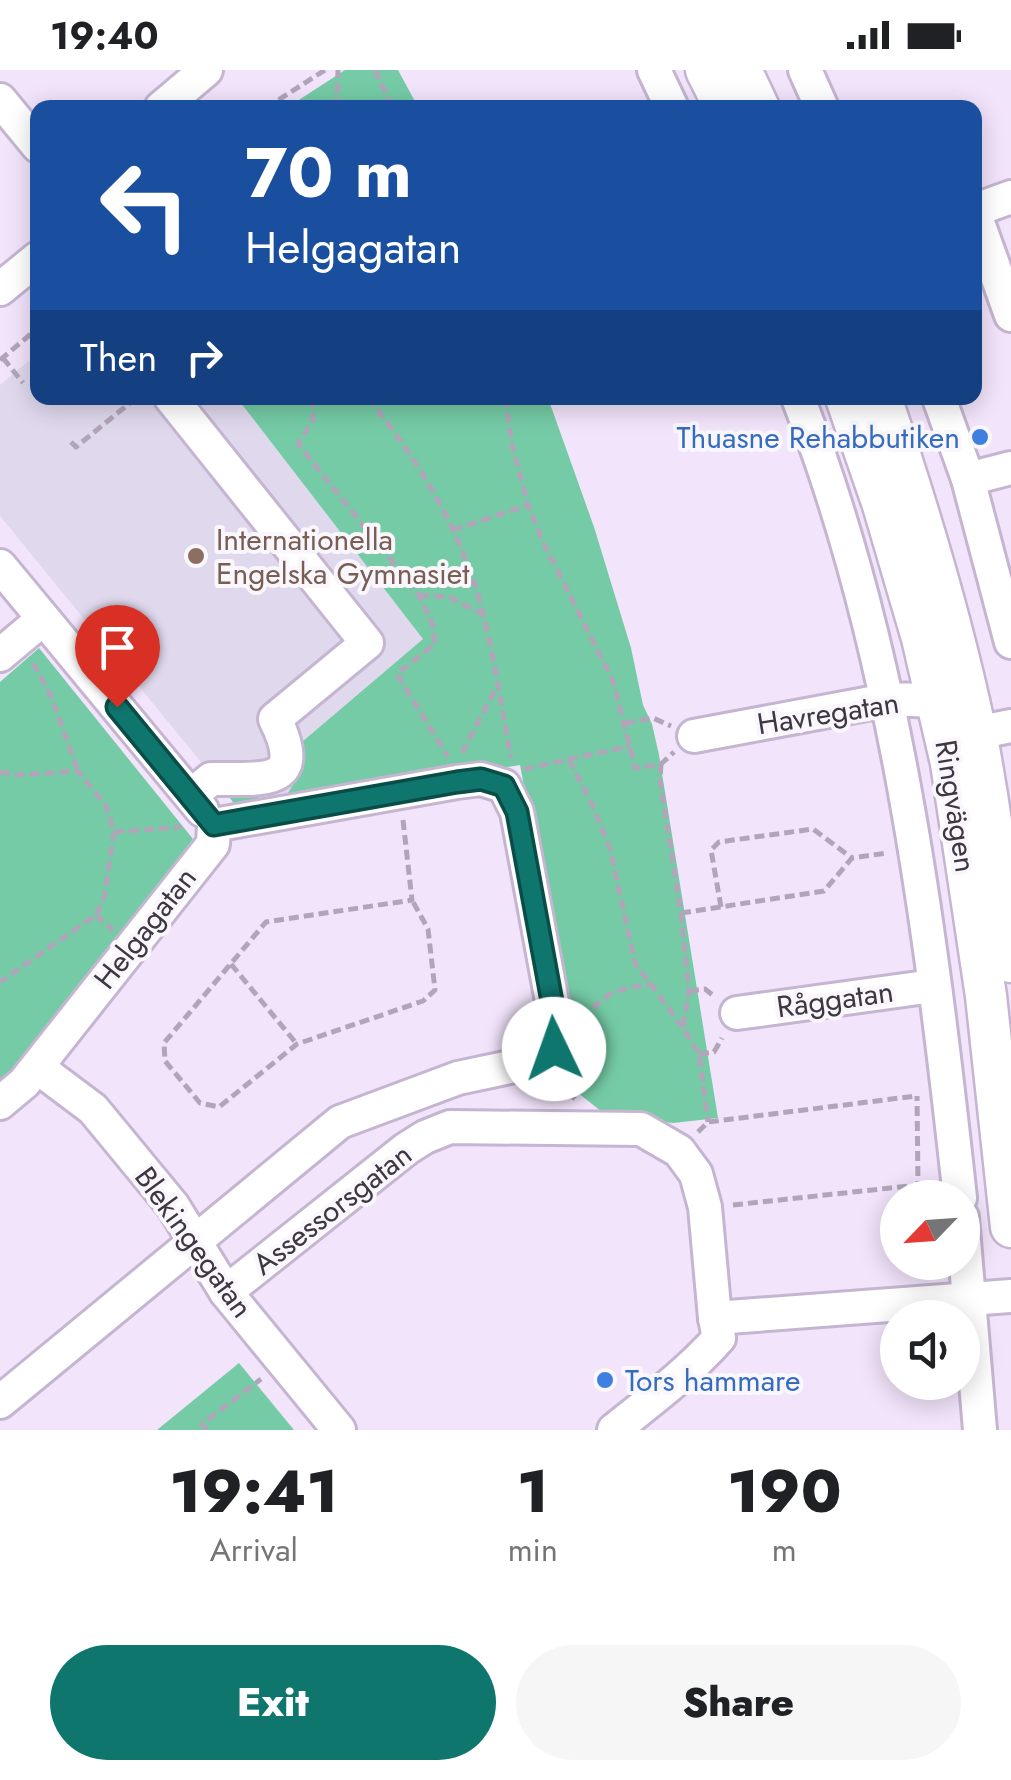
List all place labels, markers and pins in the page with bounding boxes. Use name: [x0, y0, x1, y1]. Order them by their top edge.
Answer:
place label: Thuasne Rehabbutiken: [677, 416, 960, 459]
marker: Thuasne Rehabbutiken: [969, 426, 991, 448]
place label: Internationella Engelska Gymnasiet: [216, 518, 470, 595]
marker: Internationella Engelska Gymnasiet: [185, 545, 207, 567]
pin: [75, 605, 160, 708]
place label: Tors hammare: [625, 1359, 800, 1402]
marker: Tors hammare: [594, 1369, 616, 1391]

